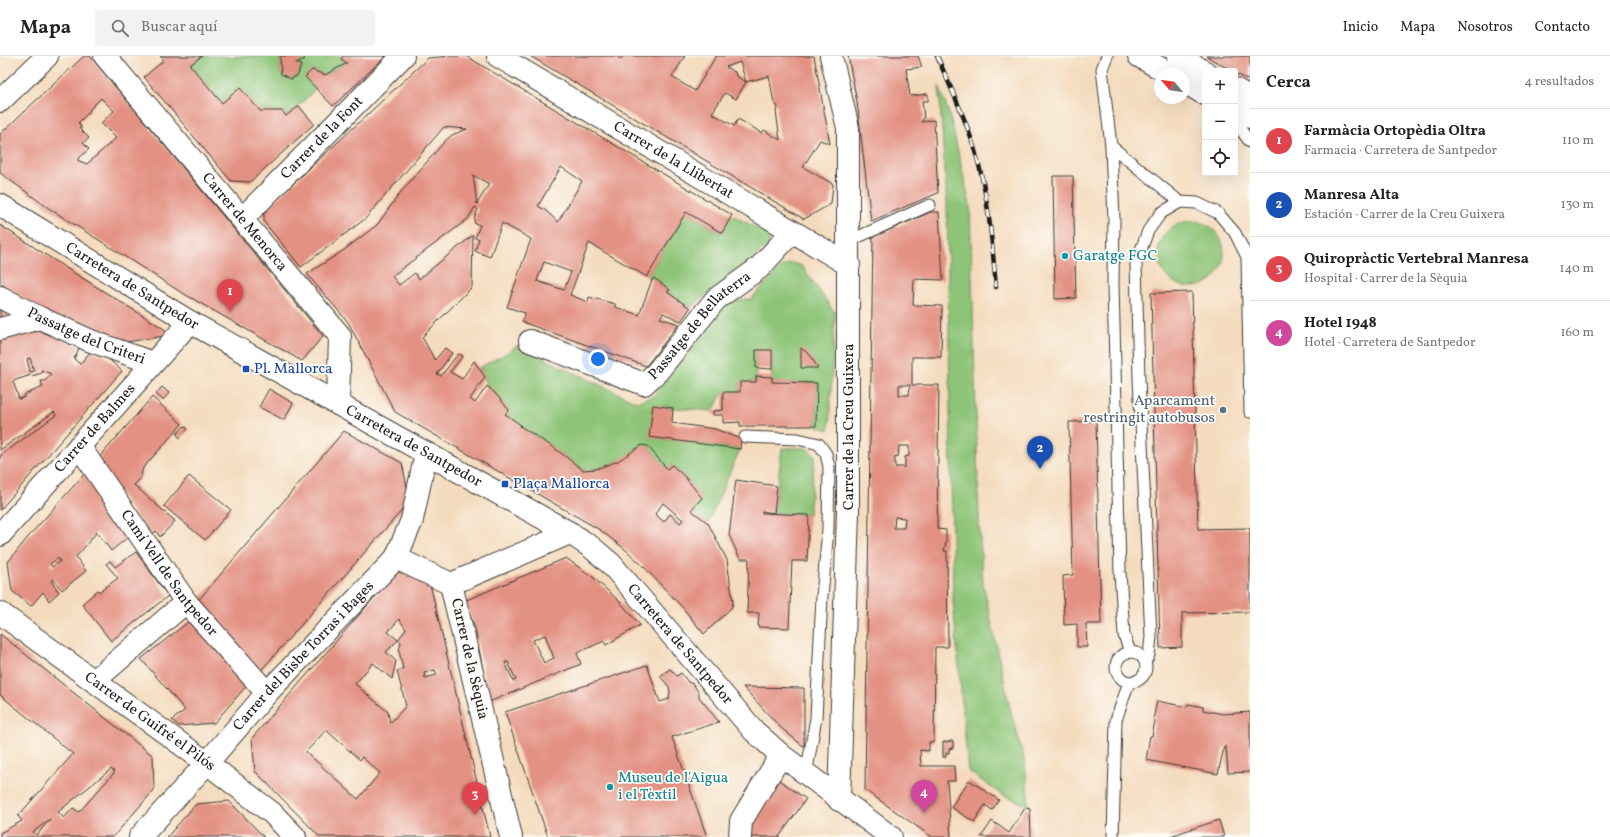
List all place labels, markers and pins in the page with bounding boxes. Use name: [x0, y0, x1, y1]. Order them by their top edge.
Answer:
place label: Garatge FGC: [1073, 246, 1157, 267]
marker: Garatge FGC: [1060, 251, 1070, 261]
pin: 1: [217, 279, 243, 312]
place label: Pl. Mallorca: [254, 359, 333, 380]
marker: Pl. Mallorca: [241, 364, 251, 374]
place label: Aparcament restringit autobusos: [1083, 391, 1215, 429]
marker: Aparcament restringit autobusos: [1218, 405, 1228, 415]
pin: 2: [1027, 436, 1053, 469]
place label: Plaça Mallorca: [513, 474, 610, 495]
marker: Plaça Mallorca: [500, 479, 510, 489]
place label: Museu de l'Aigua i el Tèxtil: [618, 768, 728, 806]
pin: 4: [911, 780, 937, 813]
pin: 3: [462, 782, 488, 815]
marker: Museu de l'Aigua i el Tèxtil: [605, 782, 615, 792]

